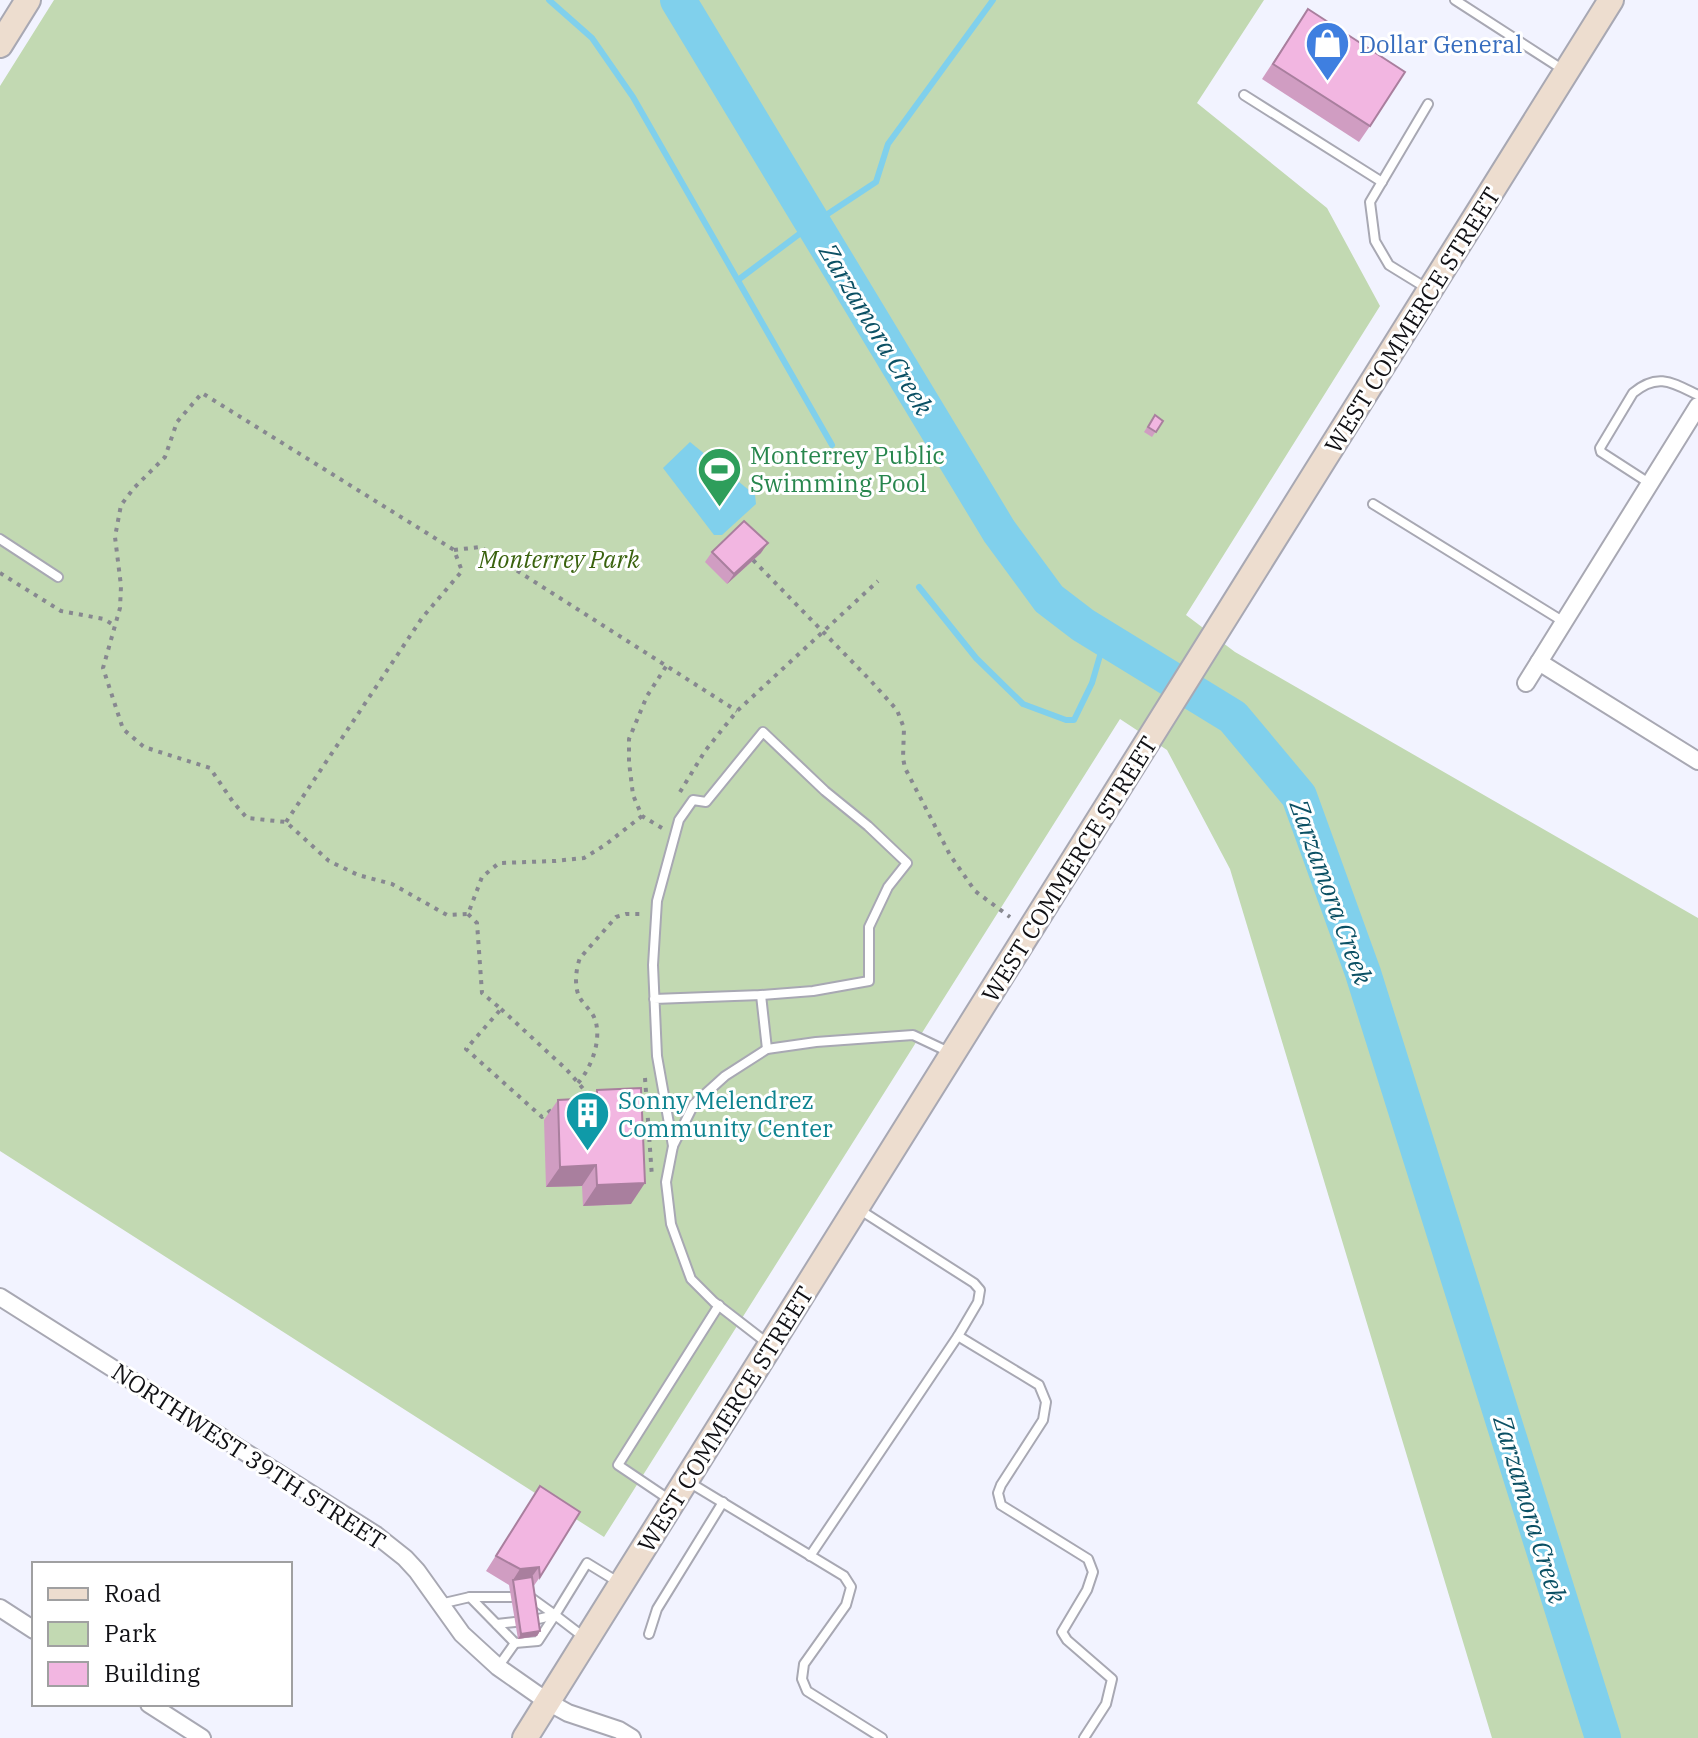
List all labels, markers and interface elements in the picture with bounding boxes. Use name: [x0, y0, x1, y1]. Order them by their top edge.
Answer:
shop icon: Dollar General: [1304, 20, 1352, 83]
place label: Dollar General: [1359, 28, 1523, 60]
street label: WEST COMMERCE STREET: [1317, 181, 1507, 459]
water label: Zarzamora Creek: [812, 236, 942, 421]
place label: Monterrey Public Swimming Pool: [750, 439, 945, 499]
sports icon: Monterrey Public Swimming Pool: [695, 445, 743, 508]
park label: Monterrey Park: [477, 543, 640, 575]
street label: WEST COMMERCE STREET: [974, 730, 1164, 1008]
water label: Zarzamora Creek: [1282, 794, 1381, 989]
place label: Sonny Melendrez Community Center: [618, 1084, 833, 1144]
building icon: Sonny Melendrez Community Center: [563, 1090, 611, 1153]
street label: WEST COMMERCE STREET: [630, 1280, 820, 1558]
street label: NORTHWEST 39TH STREET: [106, 1355, 392, 1557]
water label: Zarzamora Creek: [1486, 1410, 1576, 1607]
legend: [32, 1562, 292, 1706]
text: Road: [104, 1577, 161, 1609]
text: Park: [104, 1617, 156, 1649]
text: Building: [104, 1657, 200, 1689]

